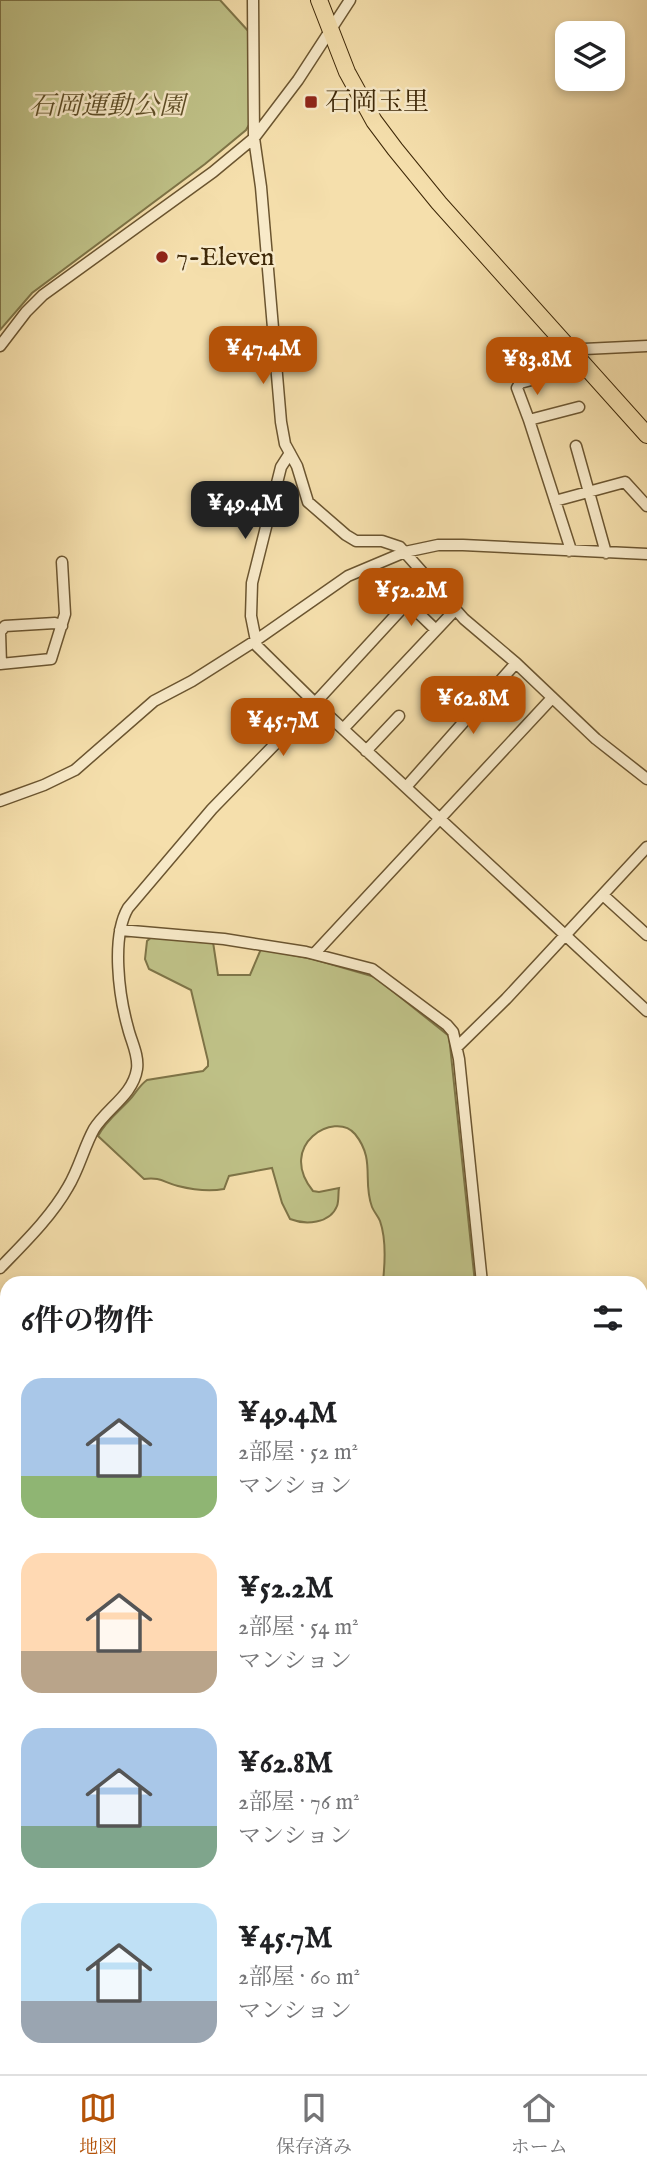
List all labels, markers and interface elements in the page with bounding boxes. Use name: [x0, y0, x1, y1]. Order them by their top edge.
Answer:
map controls: [555, 21, 625, 91]
button: layers: [555, 21, 625, 91]
place label: 石岡玉里: [325, 86, 429, 119]
park label: 石岡運動公園: [29, 90, 189, 123]
marker: 石岡玉里: [303, 94, 319, 110]
place label: 7-Eleven: [176, 241, 275, 274]
marker: 7-Eleven: [154, 249, 170, 265]
pin: ¥47.4M: [206, 326, 320, 386]
text: ¥47.4M: [225, 334, 301, 363]
pin: ¥83.8M: [480, 338, 594, 397]
text: ¥83.8M: [502, 345, 572, 374]
pin: ¥49.4M: [188, 482, 302, 541]
text: ¥49.4M: [207, 489, 283, 518]
pin: ¥52.2M: [354, 568, 468, 628]
text: ¥52.2M: [374, 576, 448, 605]
pin: ¥62.8M: [416, 676, 530, 736]
text: ¥62.8M: [437, 684, 509, 713]
pin: ¥45.7M: [226, 698, 340, 758]
text: ¥45.7M: [247, 706, 319, 735]
icon: filters: [589, 1299, 627, 1337]
text: 6件の物件: [21, 1303, 154, 1341]
text: ¥49.4M: [238, 1395, 337, 1433]
icon: home: [77, 1406, 161, 1490]
text: 2部屋 · 52 m²: [238, 1438, 358, 1467]
text: マンション: [238, 1472, 352, 1501]
text: ¥52.2M: [238, 1570, 333, 1608]
icon: home: [77, 1581, 161, 1665]
text: 2部屋 · 54 m²: [238, 1613, 359, 1642]
text: マンション: [238, 1647, 352, 1676]
text: ¥62.8M: [238, 1745, 333, 1783]
icon: home: [77, 1756, 161, 1840]
text: 2部屋 · 76 m²: [238, 1788, 360, 1817]
text: マンション: [238, 1822, 352, 1851]
text: ¥45.7M: [238, 1920, 332, 1958]
icon: home: [77, 1931, 161, 2015]
text: 2部屋 · 60 m²: [238, 1963, 360, 1992]
text: マンション: [238, 1997, 352, 2026]
tab: 地図: [79, 2089, 117, 2160]
tab: 保存済み: [276, 2089, 352, 2160]
tab: ホーム: [511, 2089, 568, 2160]

